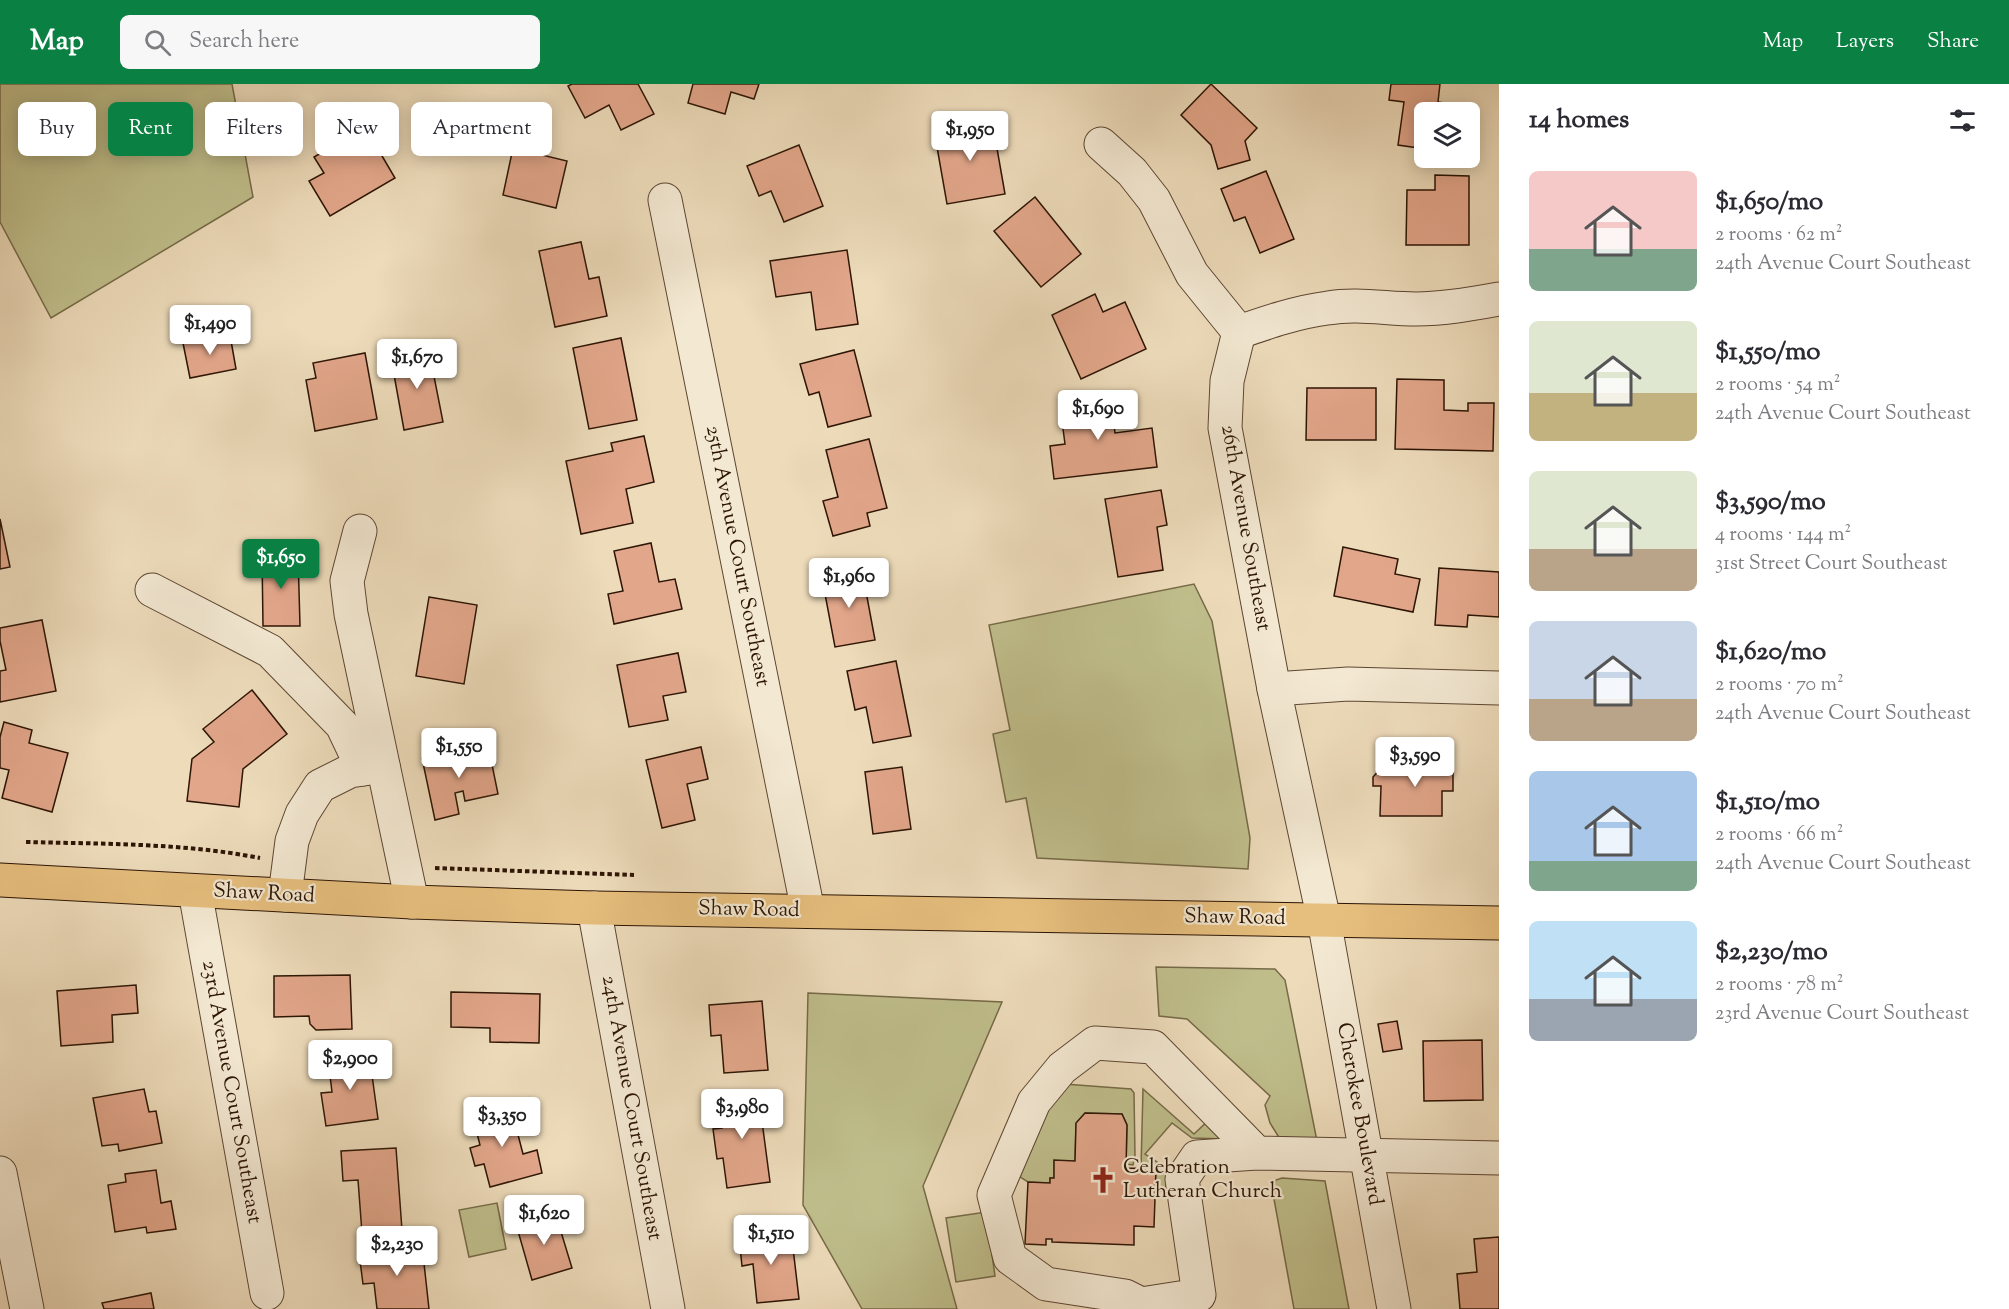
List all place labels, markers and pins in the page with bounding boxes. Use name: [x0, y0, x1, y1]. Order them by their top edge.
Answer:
pin: $1,950: [921, 111, 1019, 162]
pin: $1,490: [161, 305, 259, 356]
pin: $1,670: [368, 339, 466, 390]
pin: $1,690: [1049, 390, 1147, 441]
pin: $1,650: [232, 539, 330, 590]
pin: $1,960: [800, 558, 898, 609]
pin: $1,550: [410, 728, 508, 779]
pin: $3,590: [1366, 737, 1464, 788]
pin: $2,900: [301, 1040, 399, 1091]
pin: $3,980: [693, 1089, 791, 1140]
pin: $3,350: [453, 1097, 551, 1148]
place label: Celebration Lutheran Church: [1123, 1153, 1282, 1207]
church icon: Celebration Lutheran Church: [1088, 1165, 1118, 1195]
pin: $1,620: [495, 1195, 593, 1246]
pin: $1,510: [722, 1215, 820, 1266]
pin: $2,230: [348, 1226, 446, 1277]

